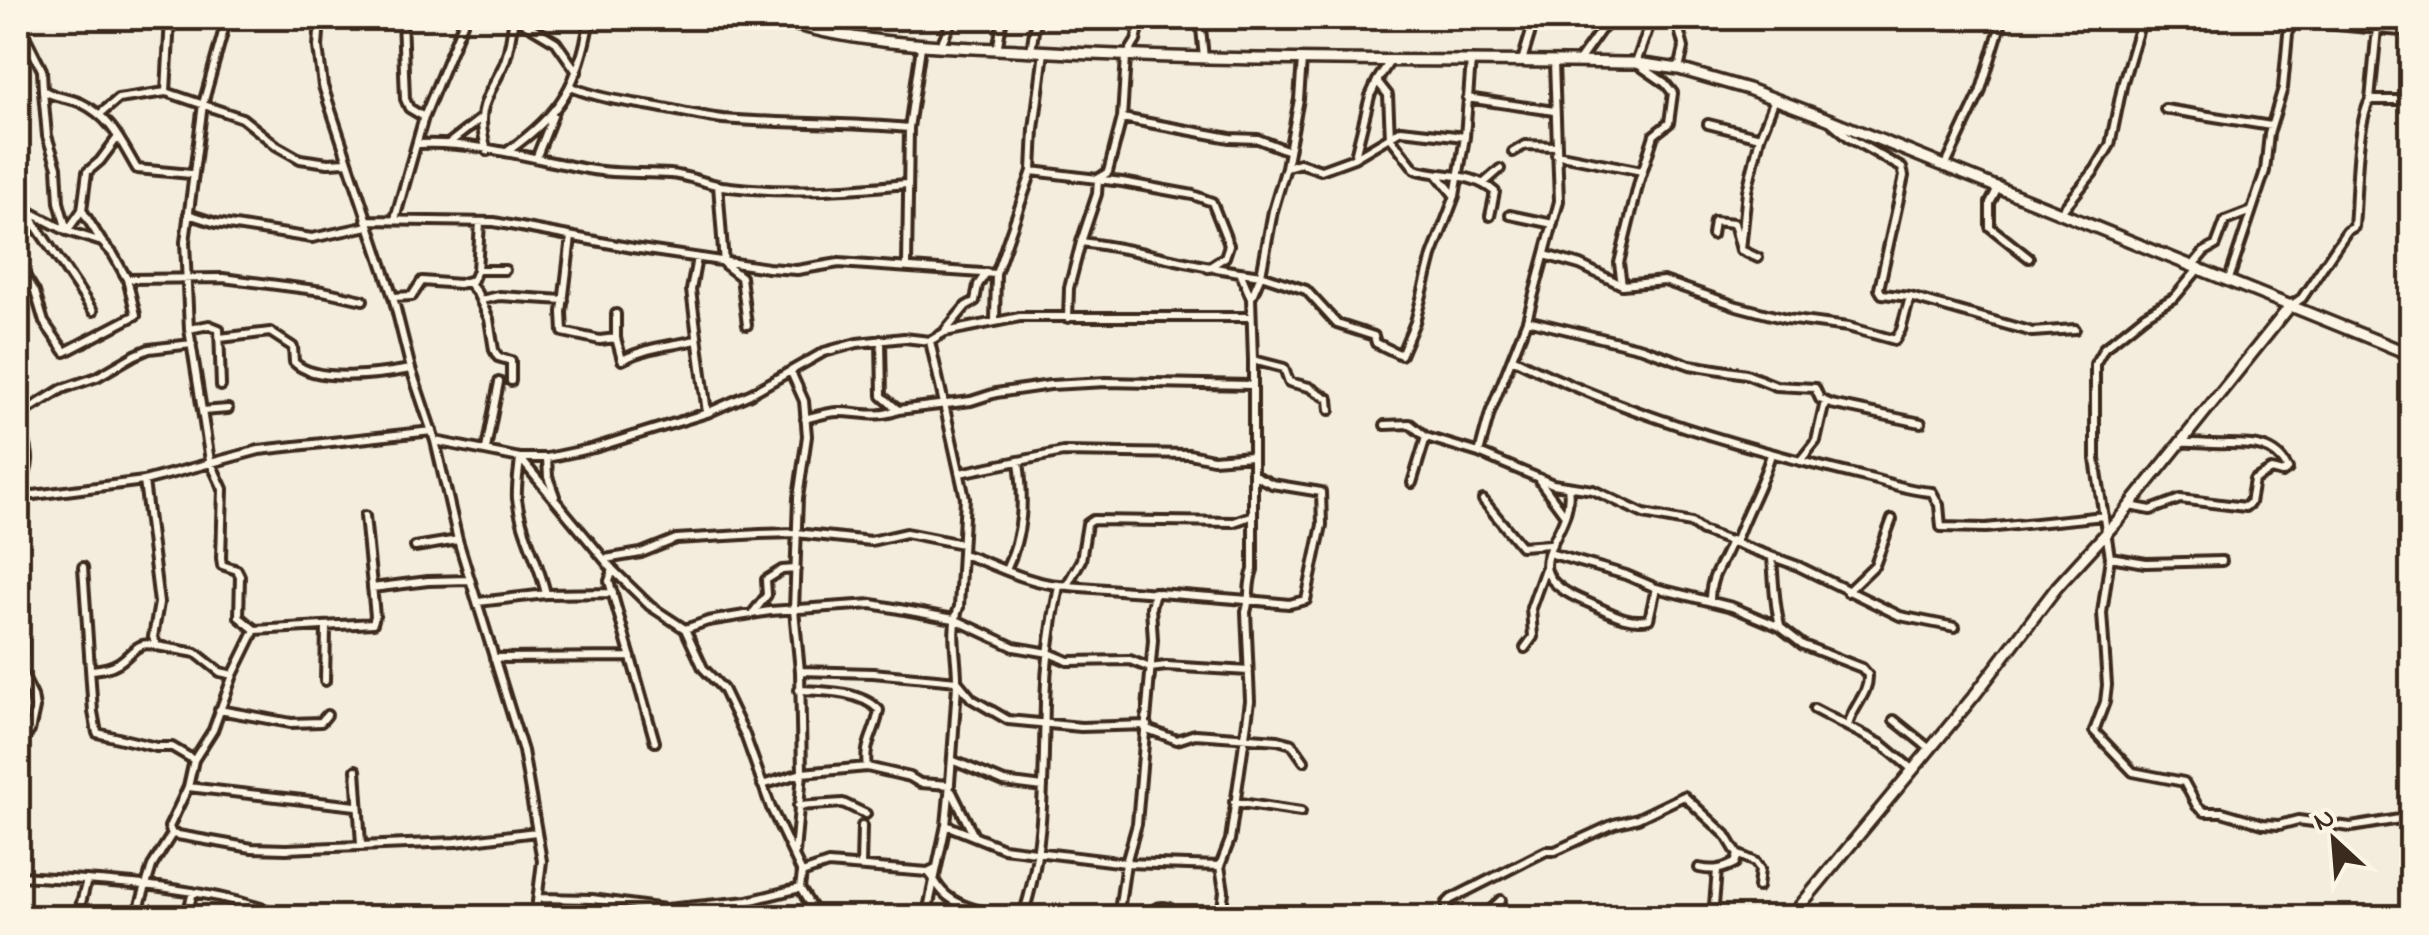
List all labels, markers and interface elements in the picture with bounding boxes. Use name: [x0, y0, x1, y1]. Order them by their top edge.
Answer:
north arrow: [2284, 790, 2384, 890]
text: N: [2307, 798, 2342, 843]

